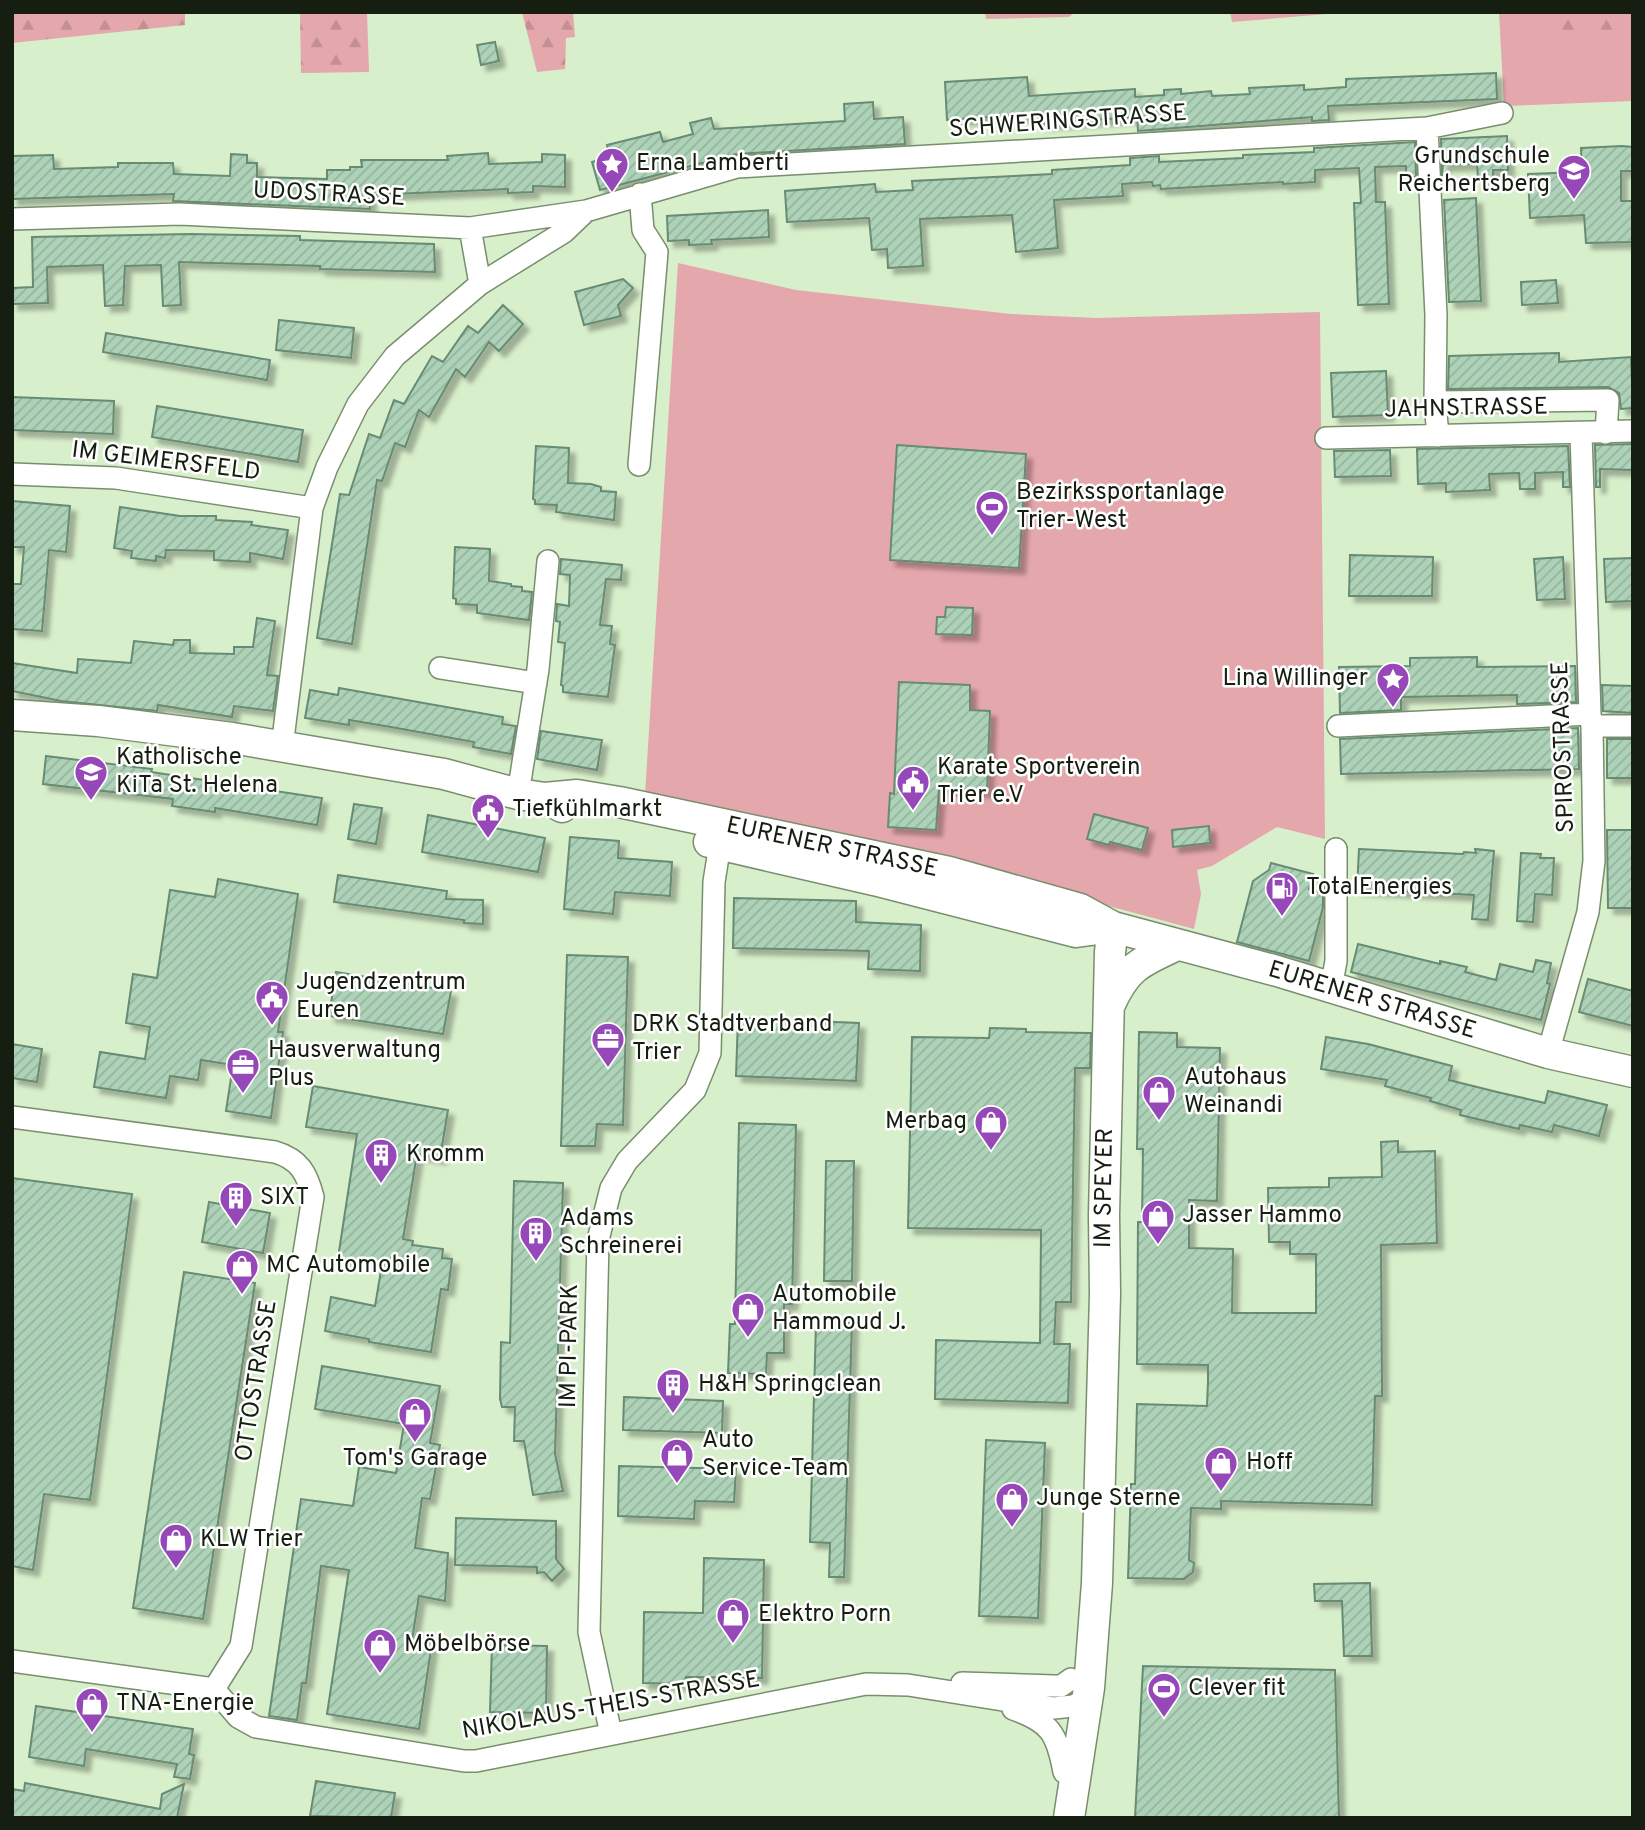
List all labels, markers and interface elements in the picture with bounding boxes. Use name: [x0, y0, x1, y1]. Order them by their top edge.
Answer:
street label: SCHWERINGSTRASSE: [948, 99, 1188, 145]
place label: Grundschule Reichertsberg: [1398, 142, 1550, 200]
place icon: Erna Lamberti: [593, 145, 631, 194]
place label: Erna Lamberti: [636, 149, 789, 179]
school or university icon: Grundschule Reichertsberg: [1555, 152, 1593, 201]
street label: UDOSTRASSE: [252, 176, 406, 214]
street label: JAHNSTRASSE: [1384, 393, 1548, 425]
street label: IM GEIMERSFELD: [70, 436, 262, 488]
place label: Bezirkssportanlage Trier-West: [1016, 478, 1225, 536]
sports icon: Bezirkssportanlage Trier-West: [973, 488, 1011, 537]
place icon: Lina Willinger: [1374, 660, 1412, 709]
street label: SPIROSTRASSE: [1546, 661, 1582, 833]
place label: Lina Willinger: [1222, 664, 1368, 694]
place label: Katholische KiTa St. Helena: [116, 743, 278, 801]
school or university icon: Katholische KiTa St. Helena: [72, 753, 110, 802]
place label: Karate Sportverein Trier e.V: [937, 753, 1140, 811]
public building icon: Karate Sportverein Trier e.V: [894, 763, 932, 812]
public building icon: Tiefkühlmarkt: [469, 791, 507, 840]
place label: Tiefkühlmarkt: [512, 795, 662, 825]
street label: EURENER STRASSE: [723, 811, 941, 885]
fuel station icon: TotalEnergies: [1263, 869, 1301, 918]
place label: TotalEnergies: [1306, 873, 1452, 903]
street label: EURENER STRASSE: [1264, 955, 1480, 1047]
place label: Jugendzentrum Euren: [296, 968, 466, 1026]
public building icon: Jugendzentrum Euren: [253, 978, 291, 1027]
place label: DRK Stadtverband Trier: [632, 1010, 832, 1068]
office icon: DRK Stadtverband Trier: [589, 1020, 627, 1069]
place label: Hausverwaltung Plus: [268, 1036, 441, 1094]
office icon: Hausverwaltung Plus: [224, 1046, 262, 1095]
place label: Autohaus Weinandi: [1184, 1063, 1287, 1121]
shop icon: Autohaus Weinandi: [1140, 1073, 1178, 1122]
shop icon: Merbag: [972, 1103, 1010, 1152]
place label: Merbag: [885, 1107, 967, 1137]
street label: IM SPEYER: [1089, 1128, 1121, 1248]
building icon: Kromm: [362, 1136, 400, 1185]
place label: Kromm: [406, 1140, 485, 1170]
building icon: SIXT: [217, 1179, 255, 1228]
place label: SIXT: [260, 1183, 309, 1213]
shop icon: Jasser Hammo: [1139, 1197, 1177, 1246]
place label: Jasser Hammo: [1182, 1201, 1342, 1231]
place label: Adams Schreinerei: [560, 1204, 682, 1262]
building icon: Adams Schreinerei: [517, 1214, 555, 1263]
shop icon: MC Automobile: [223, 1247, 261, 1296]
place label: MC Automobile: [266, 1251, 430, 1281]
place label: Automobile Hammoud J.: [772, 1280, 906, 1338]
street label: IM PI-PARK: [554, 1284, 586, 1408]
shop icon: Automobile Hammoud J.: [729, 1290, 767, 1339]
street label: OTTOSTRASSE: [229, 1298, 285, 1464]
building icon: H&H Springclean: [654, 1366, 692, 1415]
place label: H&H Springclean: [698, 1370, 881, 1400]
shop icon: Tom's Garage: [396, 1395, 434, 1444]
place label: Auto Service-Team: [702, 1426, 849, 1484]
shop icon: Auto Service-Team: [658, 1436, 696, 1485]
place label: Tom's Garage: [342, 1444, 488, 1474]
shop icon: Hoff: [1202, 1444, 1240, 1493]
place label: Hoff: [1246, 1448, 1292, 1478]
shop icon: Junge Sterne: [993, 1480, 1031, 1529]
place label: Junge Sterne: [1036, 1484, 1181, 1514]
shop icon: KLW Trier: [157, 1521, 195, 1570]
place label: KLW Trier: [200, 1525, 303, 1555]
shop icon: Elektro Porn: [714, 1596, 752, 1645]
place label: Elektro Porn: [758, 1600, 891, 1630]
shop icon: Möbelbörse: [361, 1626, 399, 1675]
place label: Möbelbörse: [404, 1630, 530, 1660]
street label: NIKOLAUS-THEIS-STRASSE: [460, 1665, 762, 1747]
sports icon: Clever fit: [1145, 1670, 1183, 1719]
place label: Clever fit: [1188, 1674, 1286, 1704]
shop icon: TNA-Energie: [73, 1685, 111, 1734]
place label: TNA-Energie: [116, 1689, 254, 1719]

